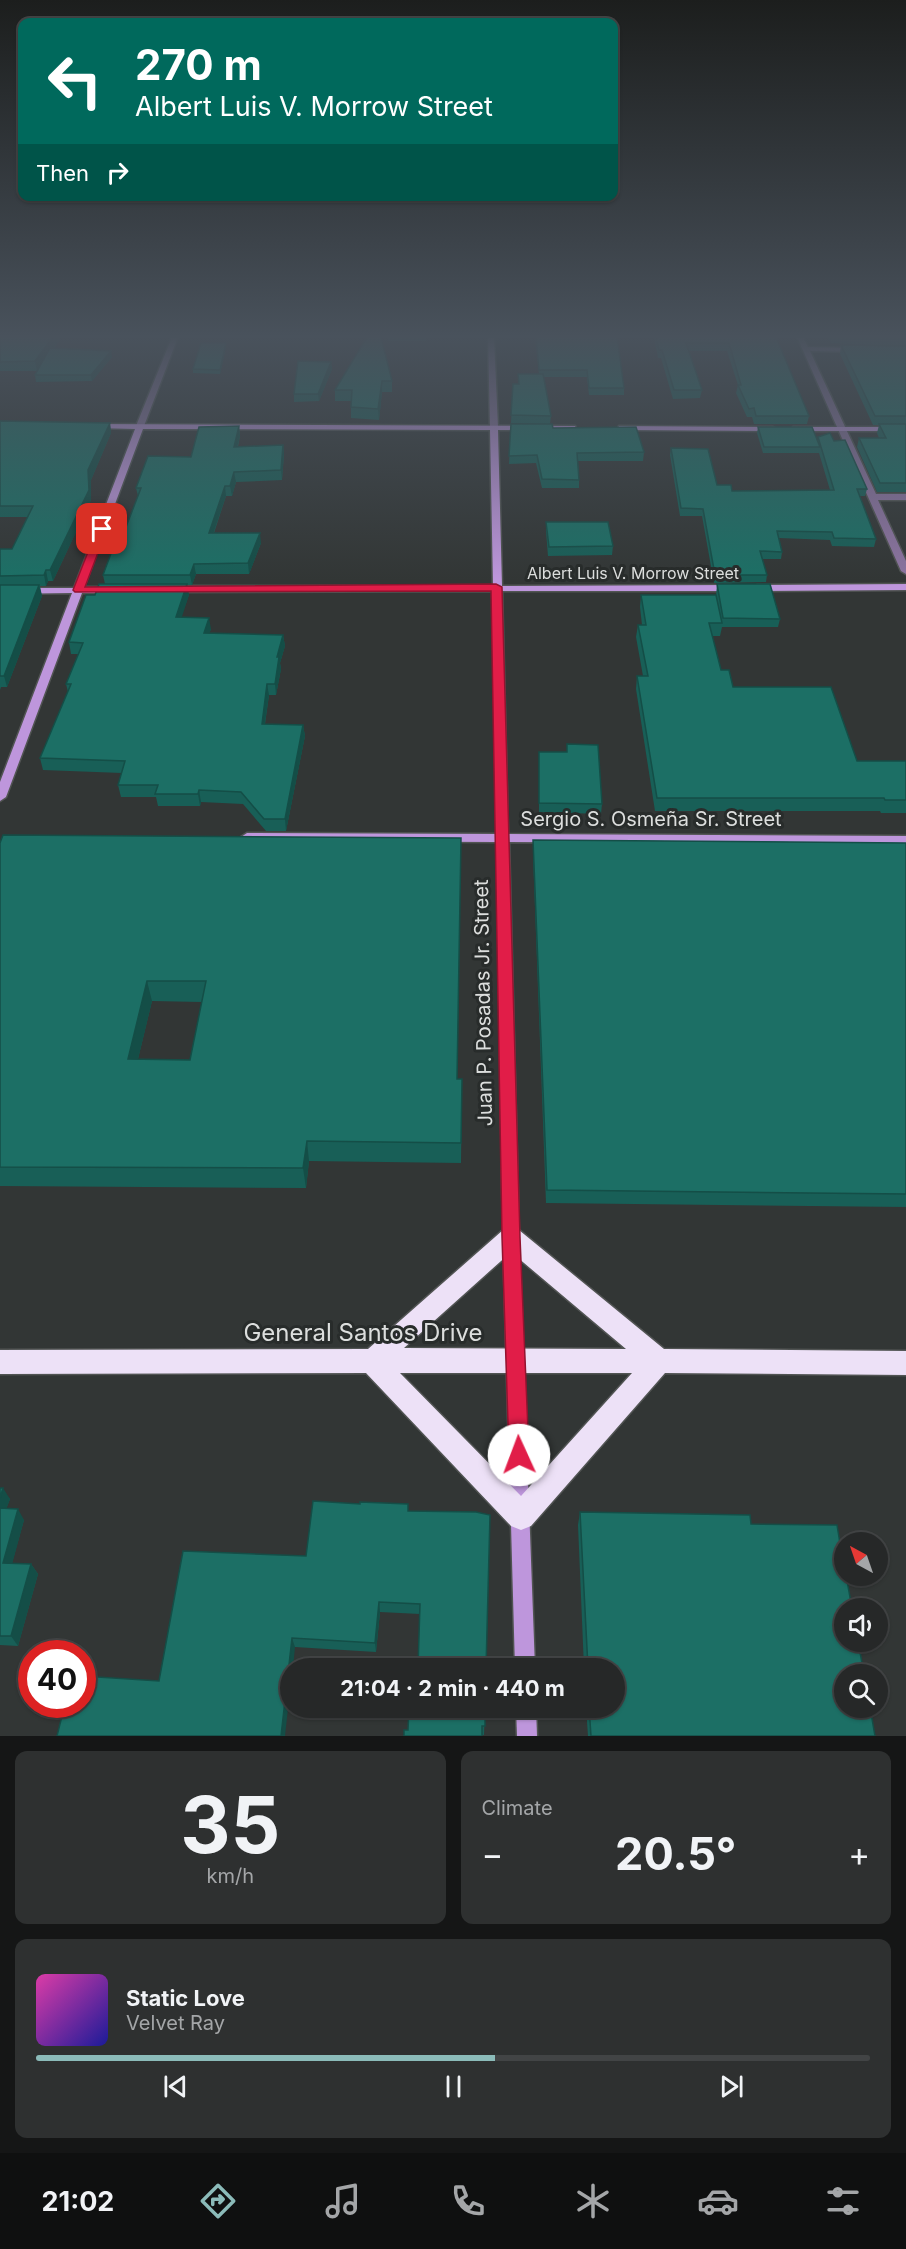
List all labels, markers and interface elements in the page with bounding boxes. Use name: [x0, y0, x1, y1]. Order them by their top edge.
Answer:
text: 270 m: [135, 39, 262, 90]
icon: left: [36, 42, 114, 120]
text: Albert Luis V. Morrow Street: [135, 90, 493, 123]
icon: right: [101, 156, 134, 189]
text: Then: [36, 160, 89, 186]
pin: [76, 503, 127, 554]
icon: arrive: [85, 512, 118, 545]
street label: Albert Luis V. Morrow Street: [527, 563, 739, 583]
street label: Sergio S. Osmeña Sr. Street: [520, 807, 782, 831]
street label: Juan P. Posadas Jr. Street: [469, 879, 497, 1127]
street label: General Santos Drive: [243, 1318, 483, 1347]
position arrow: [487, 1423, 551, 1487]
north arrow: [834, 1532, 888, 1586]
map controls: [834, 1532, 888, 1718]
button: sound: [834, 1598, 888, 1652]
speed limit sign: 40: [18, 1640, 96, 1718]
button: search: [834, 1664, 888, 1718]
text: 21:04 · 2 min · 440 m: [340, 1675, 565, 1701]
text: 35: [180, 1777, 280, 1872]
text: Climate: [482, 1796, 553, 1820]
text: 20.5°: [615, 1826, 736, 1881]
text: −: [482, 1834, 503, 1874]
text: +: [848, 1834, 870, 1874]
text: km/h: [206, 1864, 254, 1888]
text: Static Love: [126, 1985, 245, 2011]
text: Velvet Ray: [126, 2011, 225, 2035]
icon: previous: [159, 2070, 192, 2103]
icon: pause: [437, 2070, 470, 2103]
icon: next: [715, 2070, 748, 2103]
icon: directions: [197, 2180, 239, 2222]
icon: music: [322, 2180, 364, 2222]
icon: phone: [447, 2180, 489, 2222]
icon: climate: [572, 2180, 614, 2222]
icon: car: [697, 2180, 739, 2222]
icon: filters: [822, 2180, 864, 2222]
text: 21:02: [42, 2185, 114, 2218]

